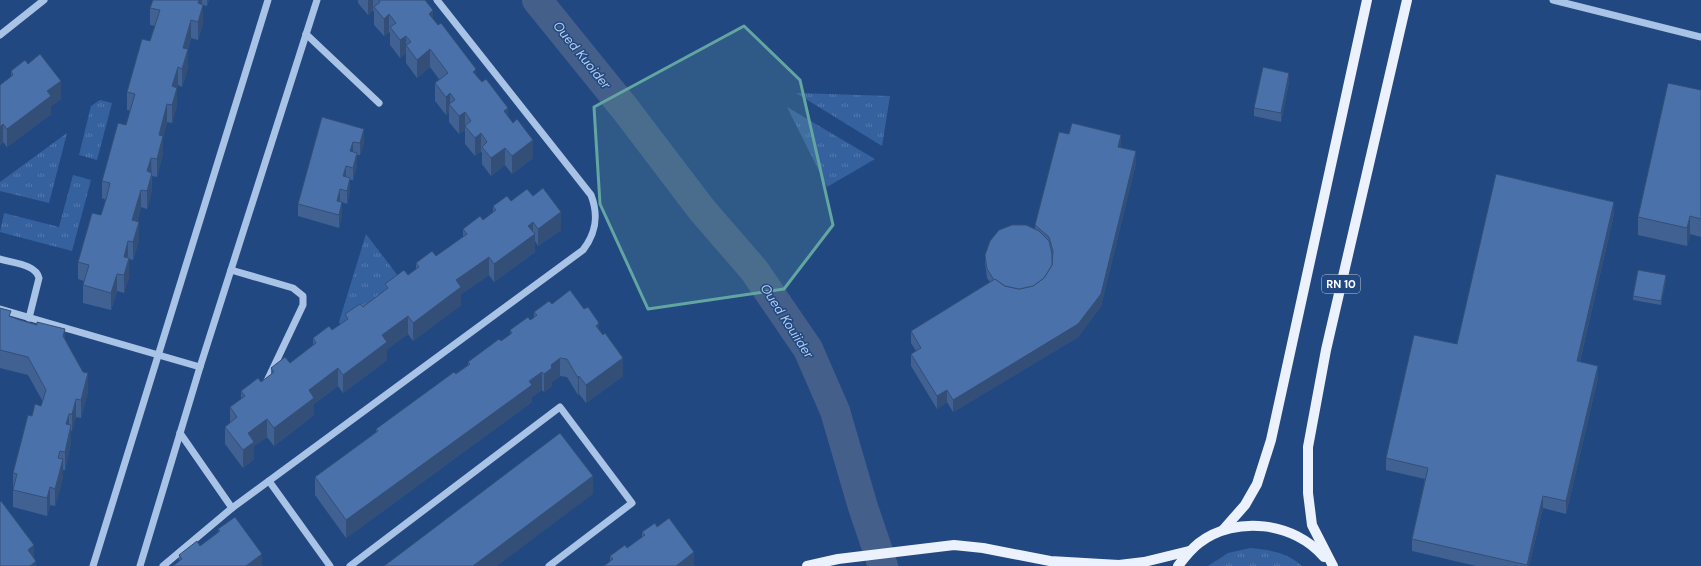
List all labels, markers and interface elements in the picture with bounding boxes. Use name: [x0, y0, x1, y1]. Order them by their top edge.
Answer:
water label: Oued Kuoider: [549, 17, 615, 93]
road number: RN 10: [1322, 275, 1360, 293]
water label: Oued Kouiider: [757, 280, 818, 362]

